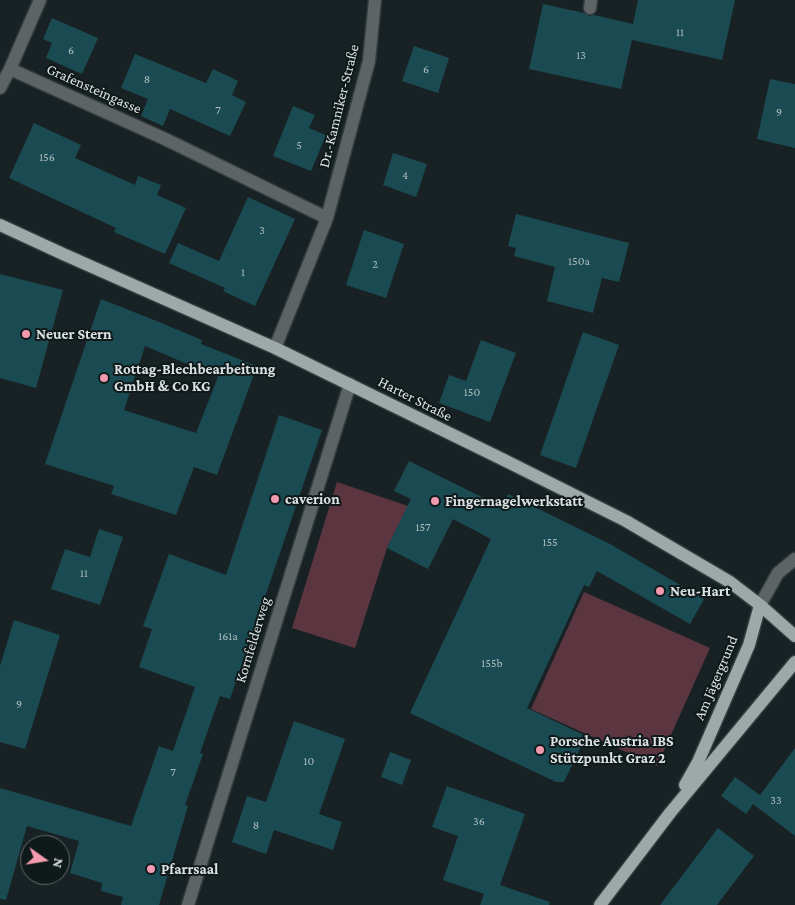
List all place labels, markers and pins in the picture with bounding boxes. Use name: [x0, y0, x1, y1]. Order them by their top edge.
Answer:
place label: Neuer Stern: [36, 325, 112, 343]
marker: Neuer Stern: [20, 328, 32, 340]
place label: Rottag-Blechbearbeitung GmbH & Co KG: [114, 360, 275, 395]
marker: Rottag-Blechbearbeitung GmbH & Co KG: [98, 372, 110, 384]
place label: caverion: [285, 490, 340, 508]
place label: Fingernagelwerkstatt: [445, 492, 583, 510]
marker: caverion: [269, 493, 281, 505]
marker: Fingernagelwerkstatt: [429, 495, 441, 507]
place label: Neu-Hart: [670, 582, 730, 600]
marker: Neu-Hart: [654, 585, 666, 597]
place label: Porsche Austria IBS Stützpunkt Graz 2: [550, 732, 674, 767]
marker: Porsche Austria IBS Stützpunkt Graz 2: [534, 744, 546, 756]
place label: Pfarrsaal: [161, 860, 218, 878]
marker: Pfarrsaal: [145, 863, 157, 875]

